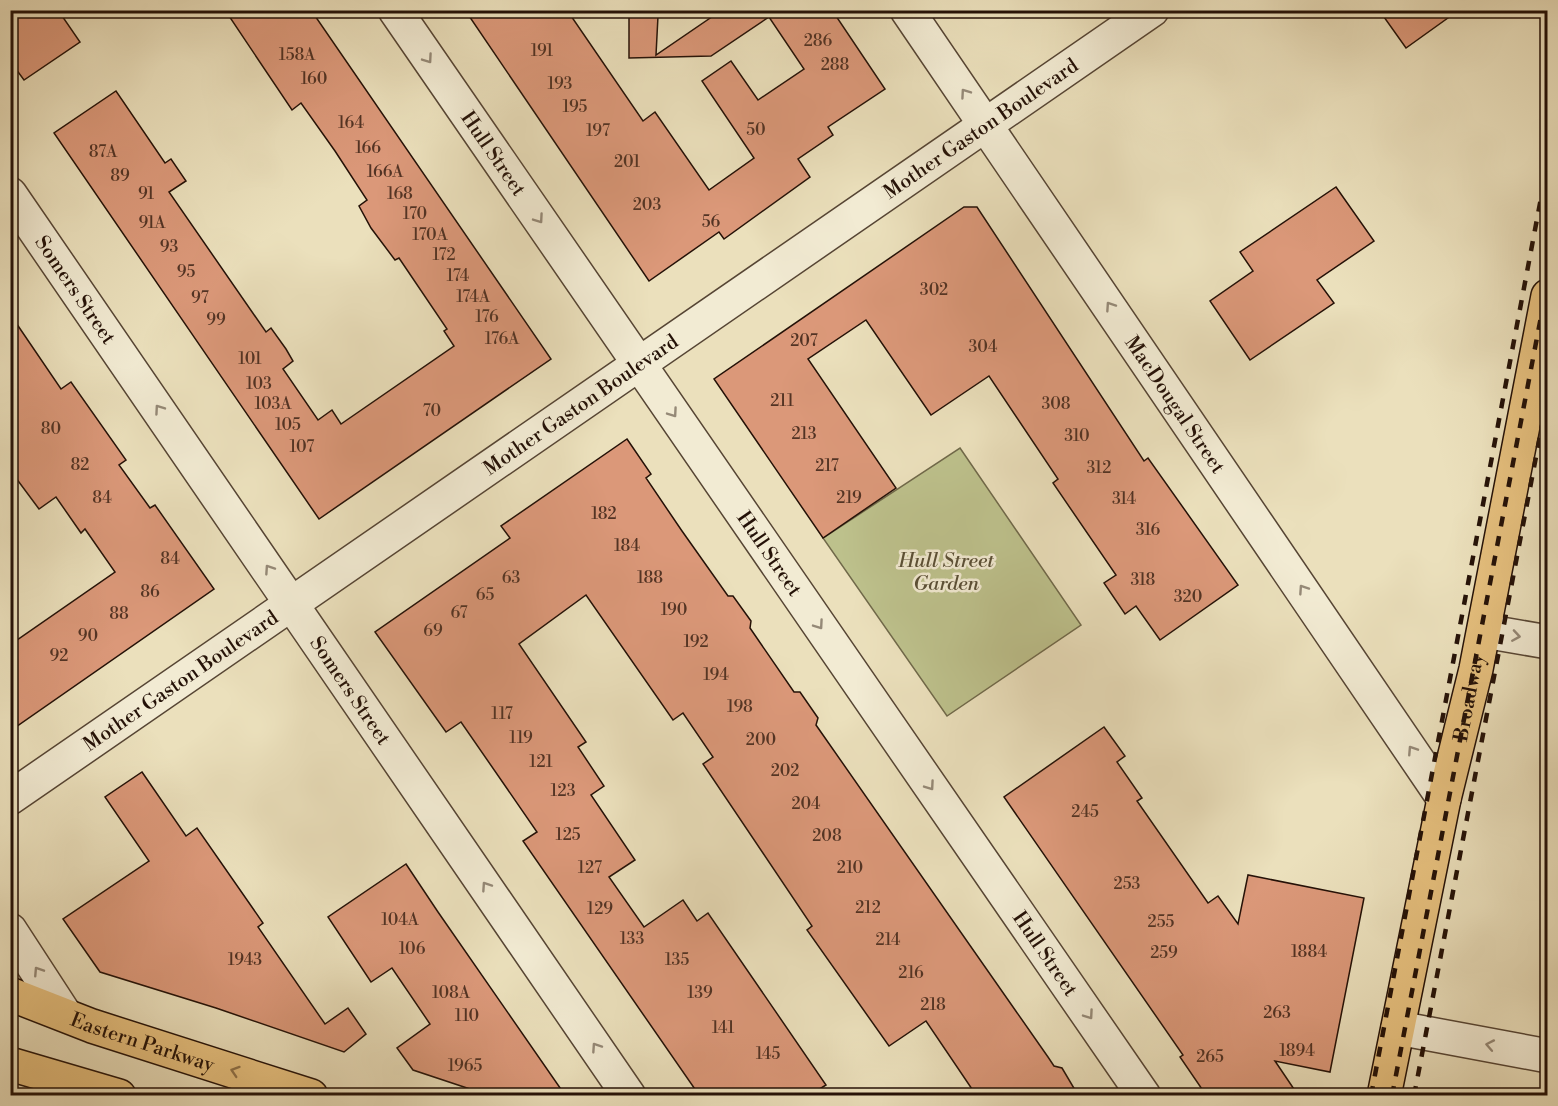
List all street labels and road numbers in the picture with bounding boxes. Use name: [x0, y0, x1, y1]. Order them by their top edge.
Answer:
street label: Mother Gaston Boulevard: [879, 53, 1084, 206]
street label: Hull Street: [455, 107, 531, 201]
street label: Somers Street: [28, 231, 120, 350]
street label: Mother Gaston Boulevard: [479, 329, 684, 482]
street label: MacDougal Street: [1119, 332, 1230, 479]
street label: Hull Street: [730, 507, 807, 602]
street label: Mother Gaston Boulevard: [79, 605, 284, 758]
street label: Somers Street: [303, 632, 395, 750]
street label: Broadway: [1449, 651, 1490, 745]
street label: Hull Street: [1006, 907, 1082, 1002]
street label: Eastern Parkway: [66, 1008, 218, 1078]

